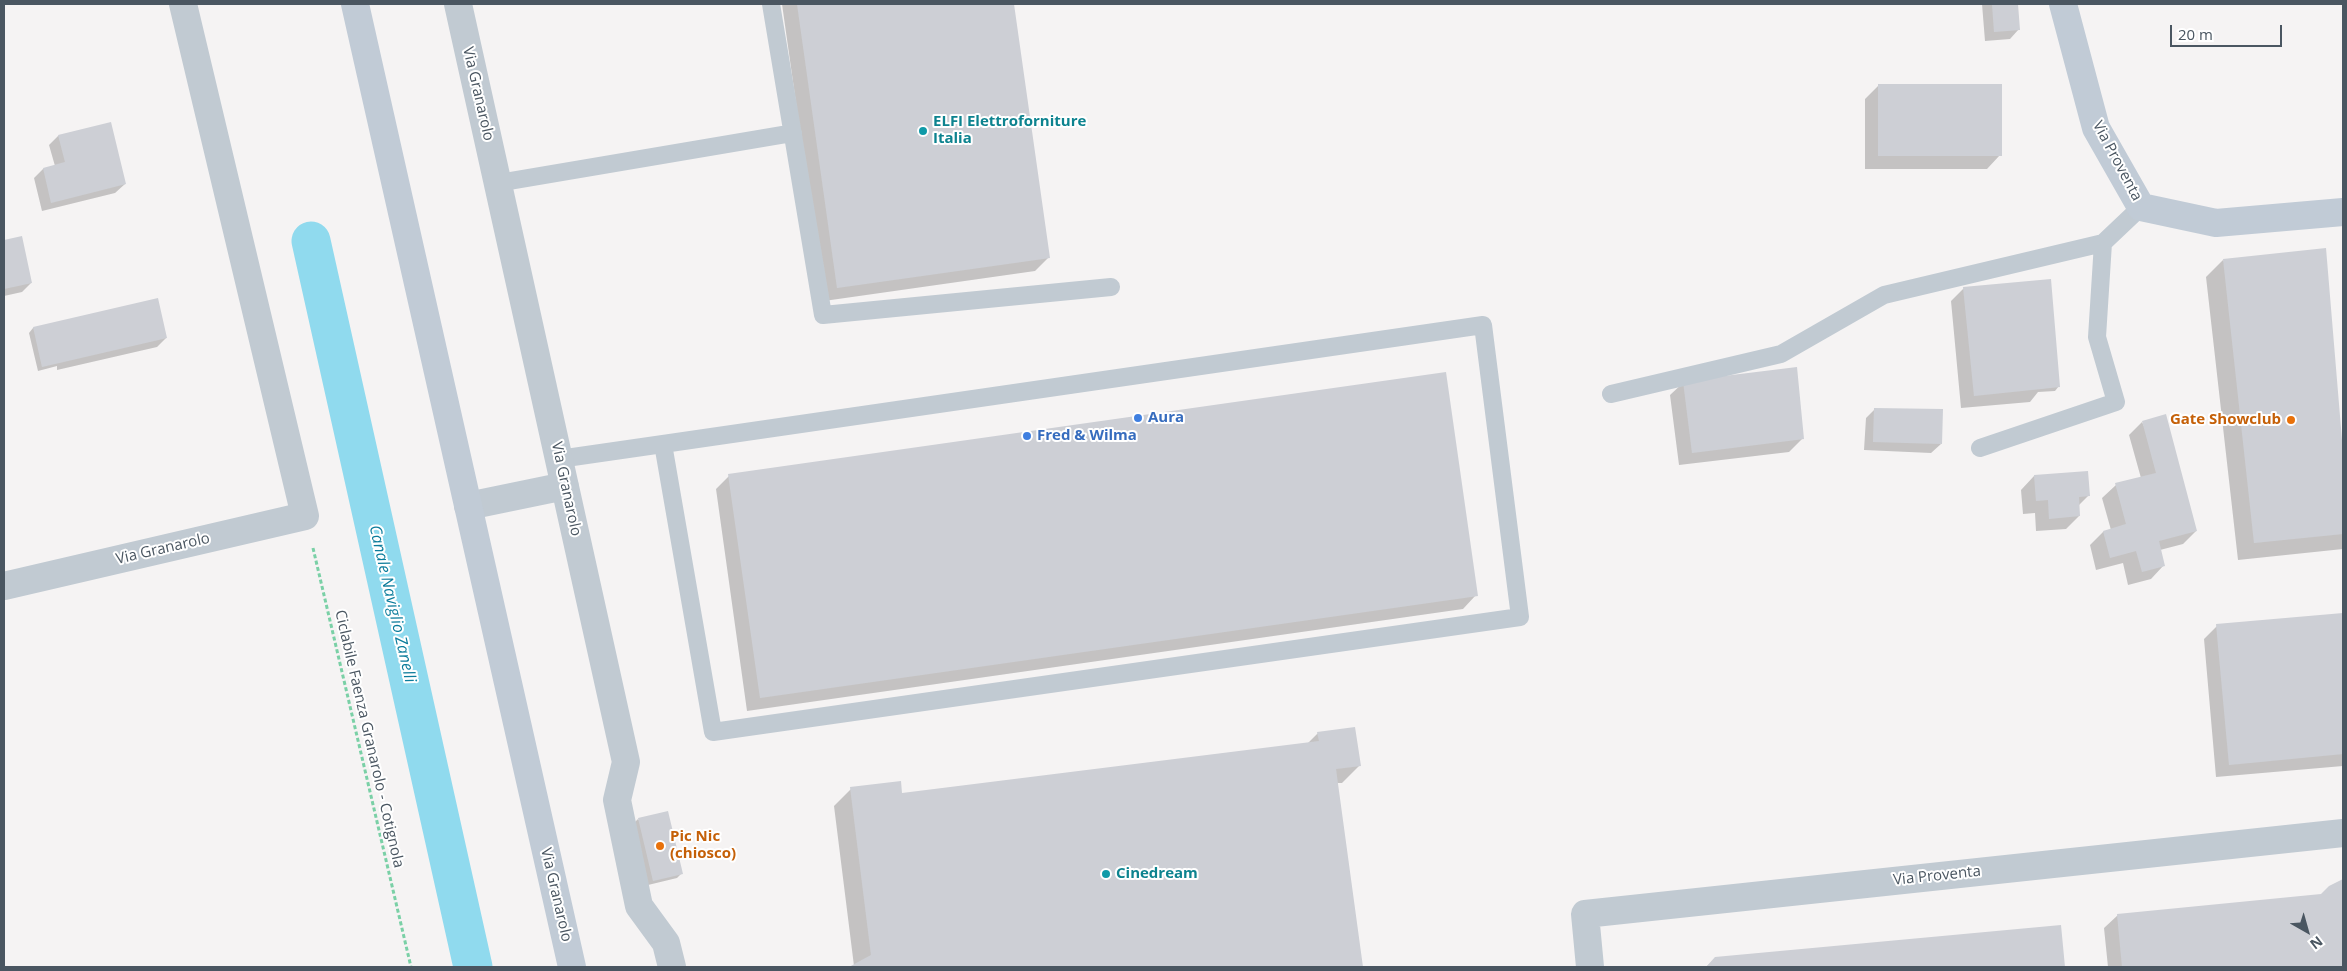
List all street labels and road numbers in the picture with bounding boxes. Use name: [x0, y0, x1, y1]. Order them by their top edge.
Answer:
street label: Via Granarolo: [458, 45, 498, 143]
street label: Via Proventa: [2088, 118, 2146, 204]
street label: Via Granarolo: [547, 440, 585, 538]
street label: Via Granarolo: [114, 529, 212, 569]
street label: Ciclabile Faenza Granarolo - Cotignola: [331, 608, 407, 870]
street label: Via Granarolo: [536, 846, 576, 944]
street label: Via Proventa: [1892, 862, 1982, 890]

